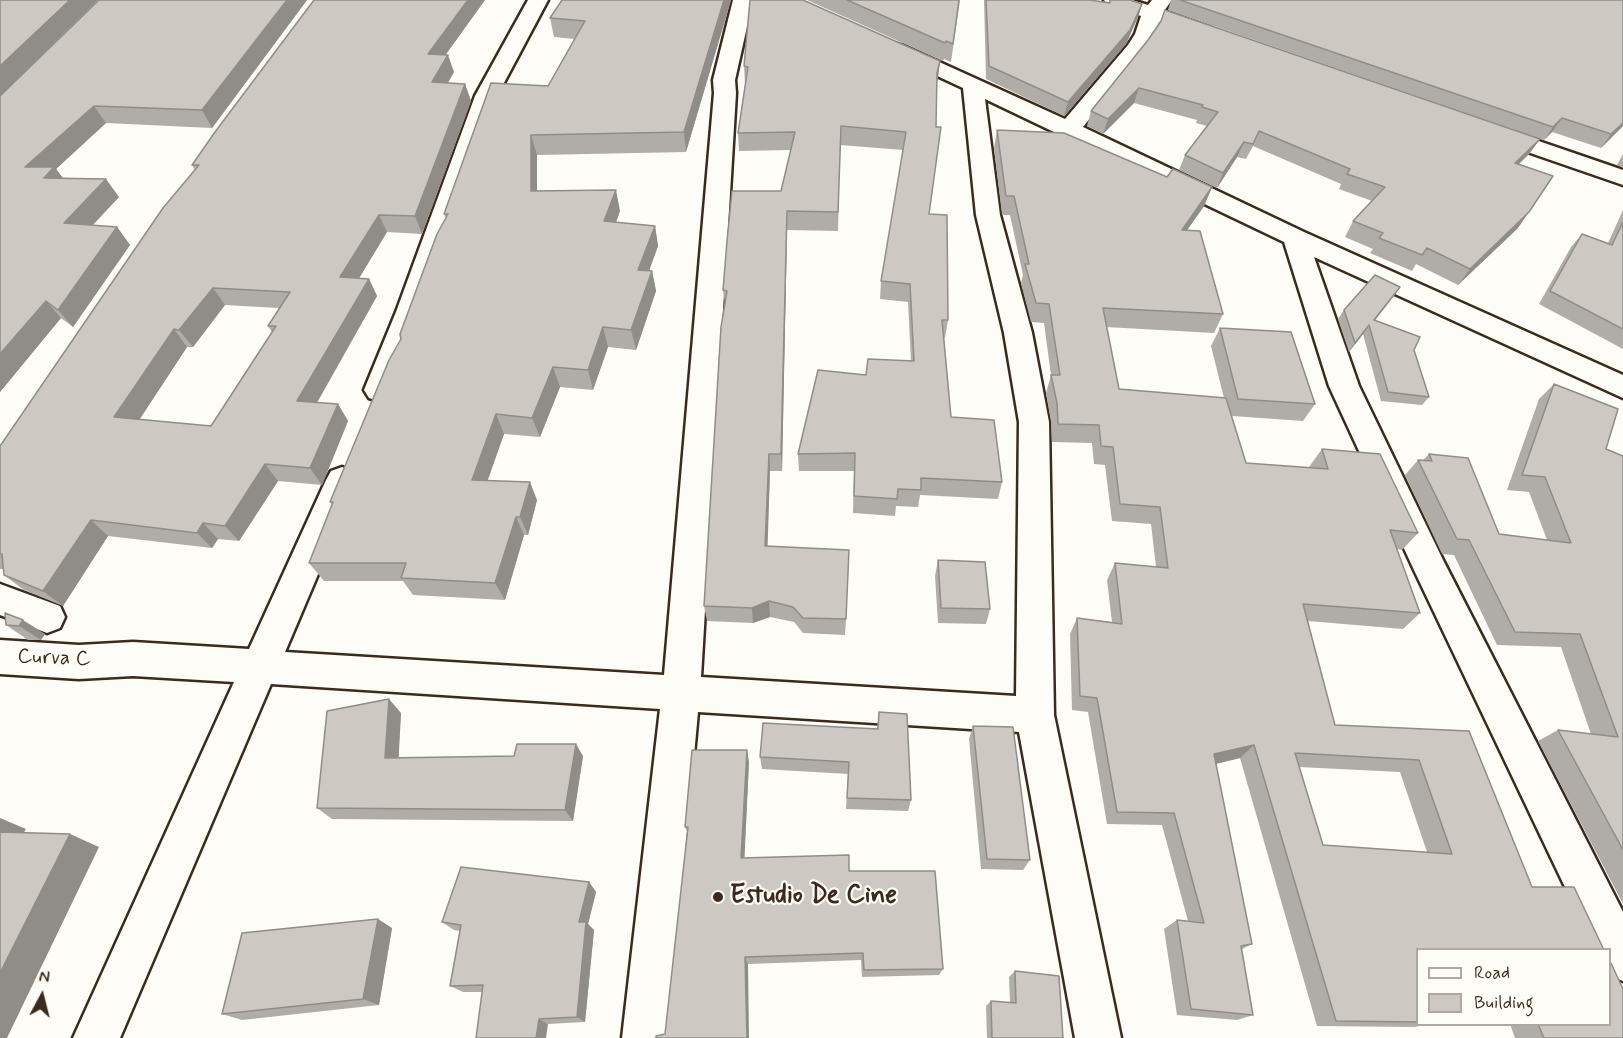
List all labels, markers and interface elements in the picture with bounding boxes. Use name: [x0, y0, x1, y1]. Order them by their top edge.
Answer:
street label: Curva C: [17, 645, 91, 673]
place label: Estudio De Cine: [730, 881, 897, 913]
marker: Estudio De Cine: [711, 890, 725, 904]
legend: [1416, 948, 1611, 1026]
text: Road: [1474, 961, 1510, 985]
north arrow: [12, 966, 72, 1026]
text: N: [38, 967, 51, 989]
text: Building: [1474, 991, 1534, 1015]

